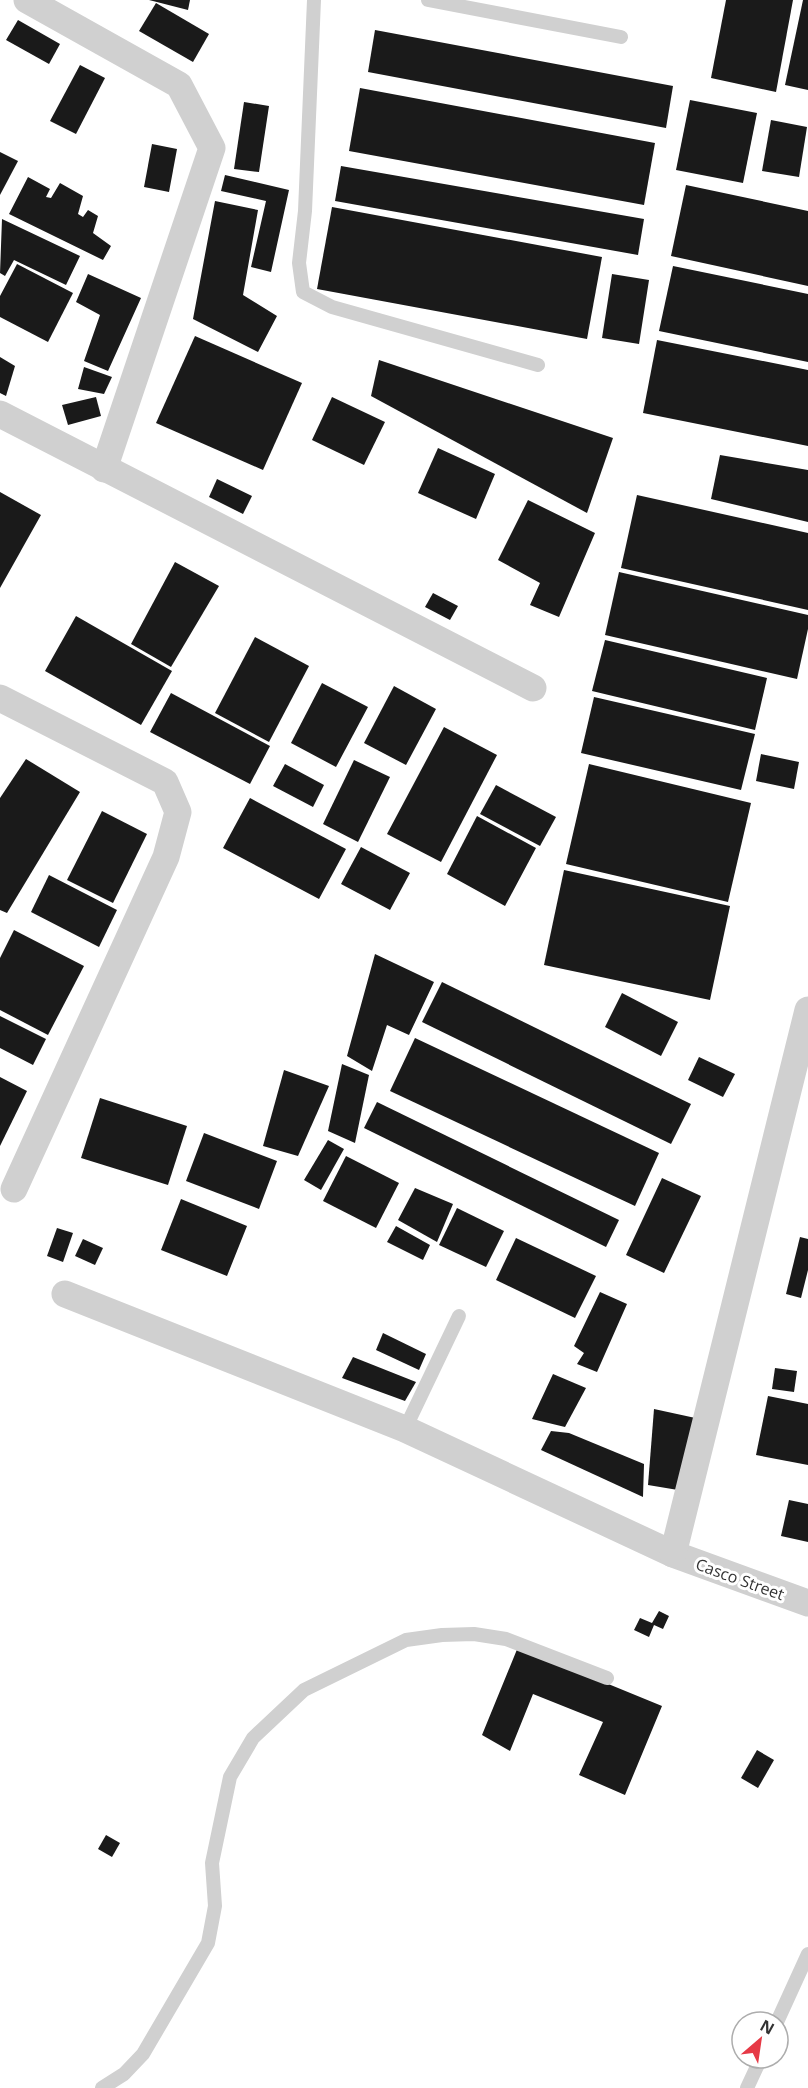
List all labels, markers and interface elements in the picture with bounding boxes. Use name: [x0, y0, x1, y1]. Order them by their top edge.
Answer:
street label: Casco Street: [693, 1553, 788, 1605]
north arrow: [730, 2010, 790, 2070]
text: N: [756, 2014, 778, 2040]

